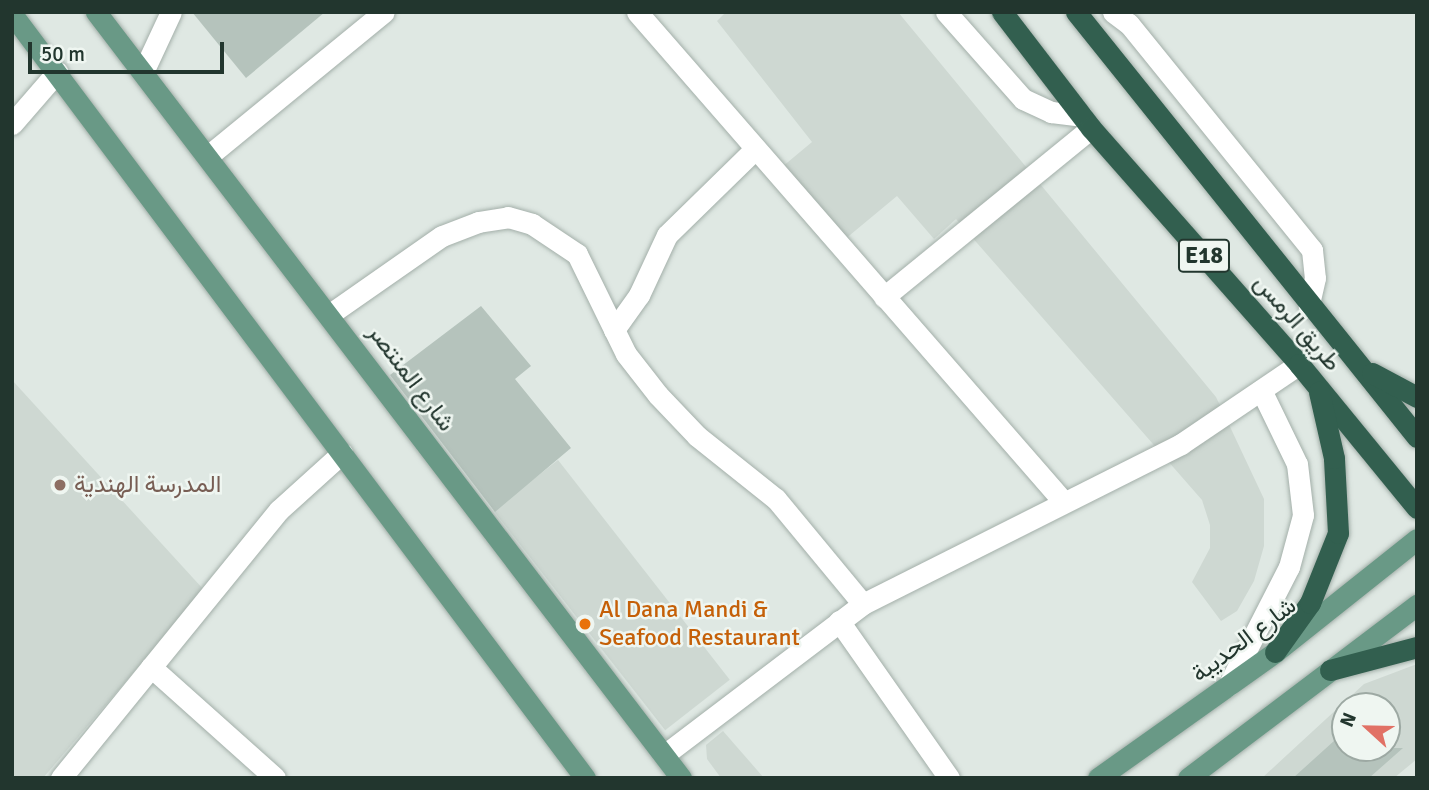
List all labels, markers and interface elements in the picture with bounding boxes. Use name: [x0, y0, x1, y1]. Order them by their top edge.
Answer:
scale bar: [32, 28, 228, 72]
text: 50 m: [41, 41, 85, 67]
road number: E18: [1178, 236, 1230, 276]
street label: طريق الرمس: [1247, 269, 1347, 377]
street label: شارع المنتصر: [361, 319, 461, 437]
place label: المدرسة الهندية: [74, 471, 221, 499]
marker: المدرسة الهندية: [52, 477, 68, 493]
street label: شارع الحديبة: [1186, 591, 1302, 689]
place label: Al Dana Mandi & Seafood Restaurant: [599, 596, 800, 652]
marker: Al Dana Mandi & Seafood Restaurant: [577, 616, 593, 632]
north arrow: [1331, 692, 1401, 762]
text: N: [1335, 709, 1362, 731]

